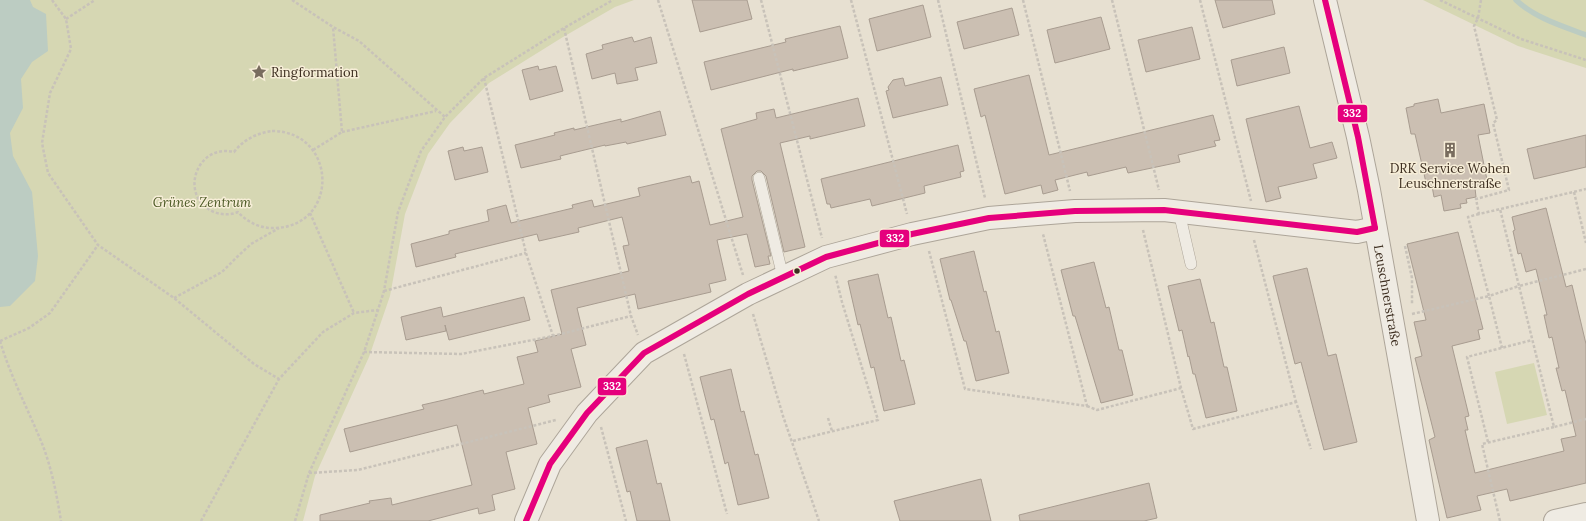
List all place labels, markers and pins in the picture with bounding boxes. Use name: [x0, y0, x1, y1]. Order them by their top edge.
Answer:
place icon: Ringformation: [250, 63, 268, 81]
place label: Ringformation: [271, 64, 358, 81]
building icon: DRK Service Wohen Leuschnerstraße: [1441, 141, 1459, 159]
place label: DRK Service Wohen Leuschnerstraße: [1390, 160, 1510, 192]
unlabelled marker: [792, 266, 802, 276]

